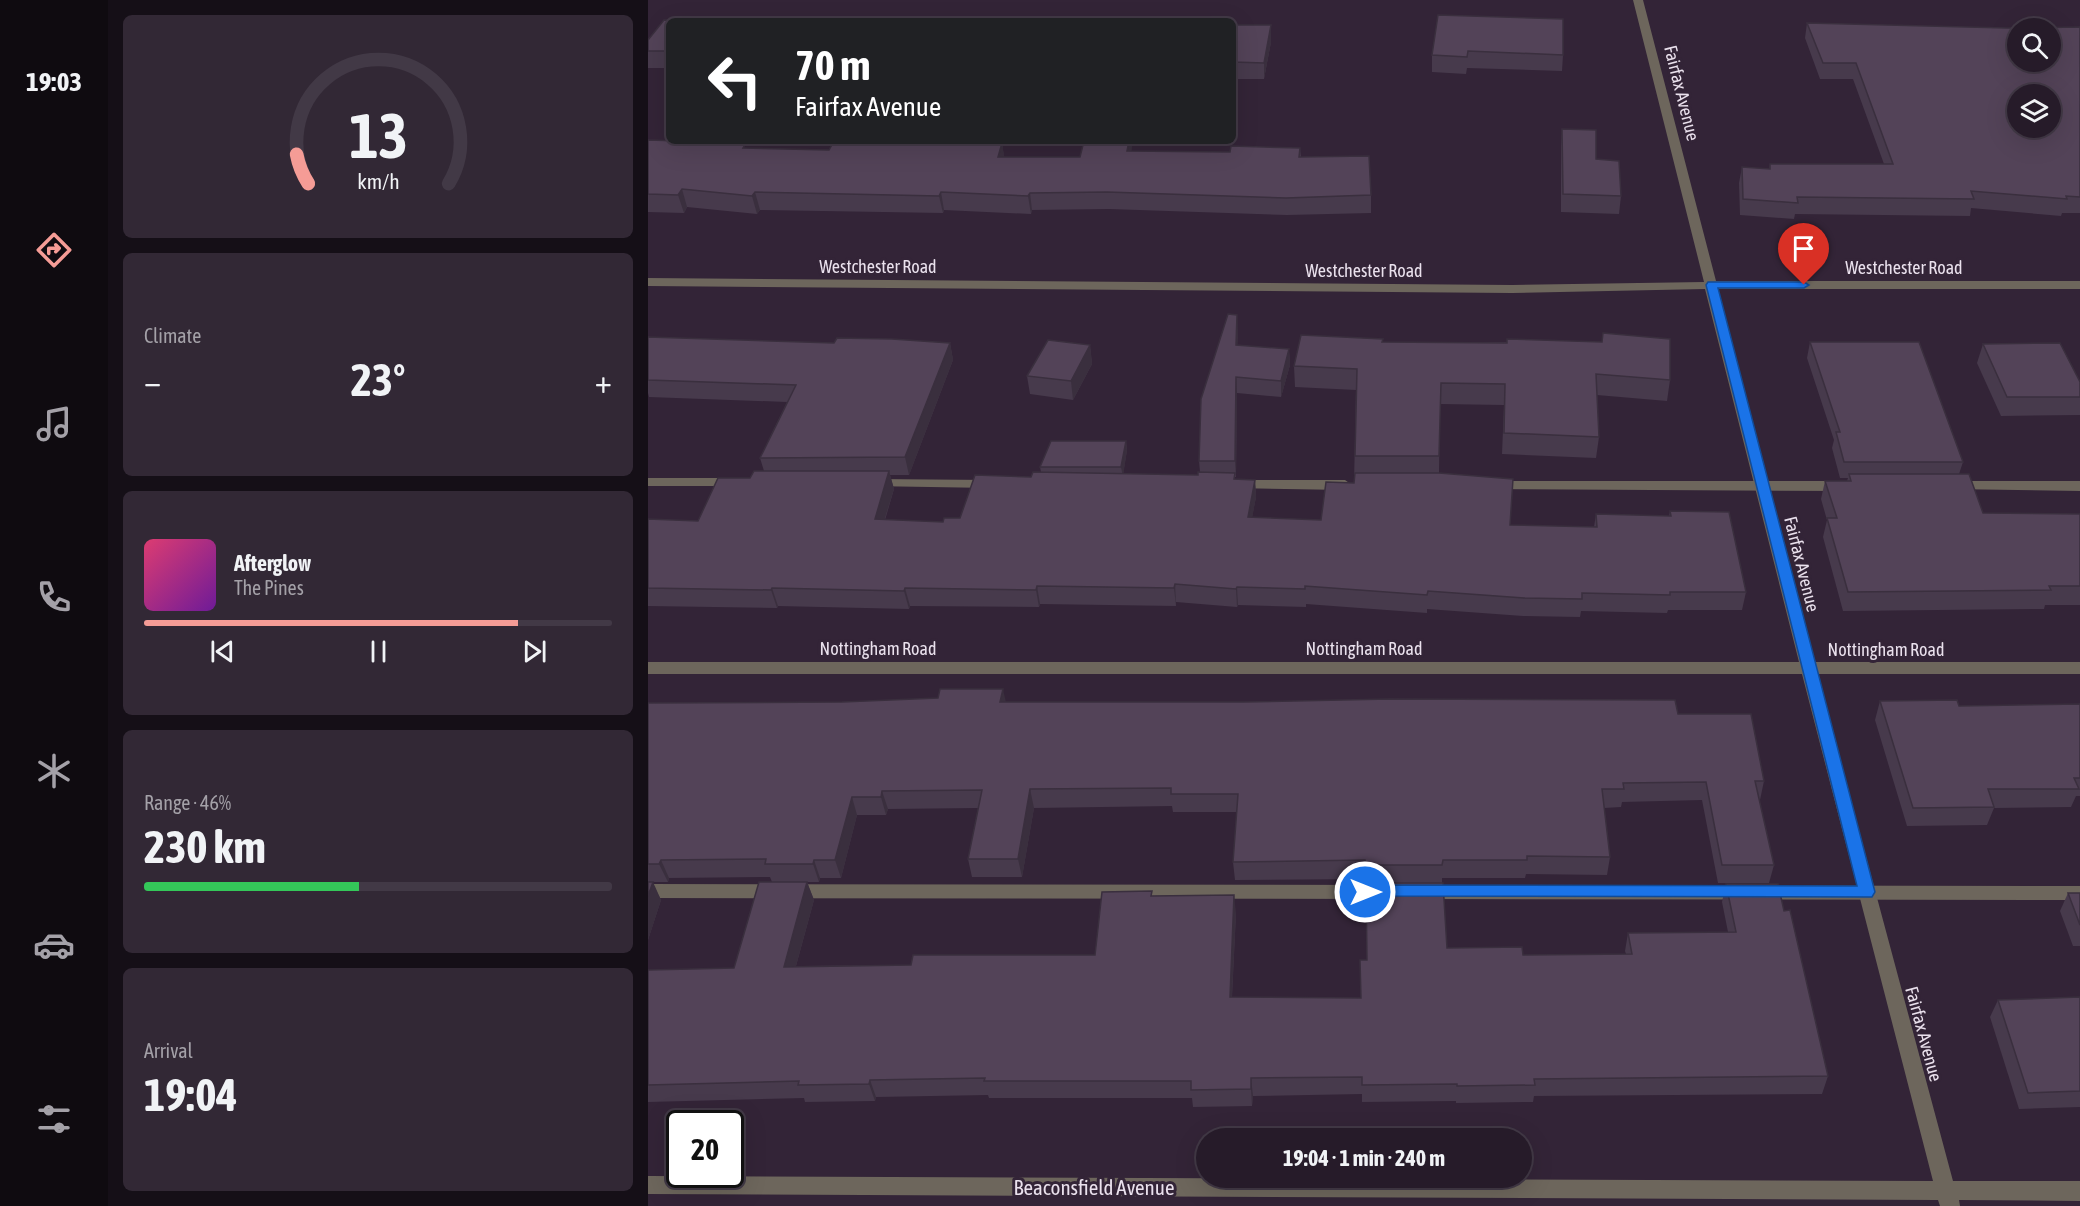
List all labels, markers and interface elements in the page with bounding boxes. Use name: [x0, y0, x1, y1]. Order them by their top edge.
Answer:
map controls: [2007, 18, 2061, 138]
button: search: [2007, 18, 2061, 72]
text: 70 m: [795, 41, 870, 89]
icon: left: [696, 42, 774, 120]
street label: Fairfax Avenue: [1660, 43, 1704, 143]
text: 19:03: [26, 66, 82, 97]
button: layers: [2007, 84, 2061, 138]
text: Fairfax Avenue: [795, 91, 941, 122]
text: 13: [349, 100, 407, 171]
text: km/h: [357, 169, 399, 194]
pin: [1778, 223, 1829, 285]
icon: directions: [33, 229, 75, 271]
icon: arrive: [1787, 232, 1820, 265]
street label: Westchester Road: [819, 256, 937, 277]
street label: Westchester Road: [1845, 257, 1963, 278]
street label: Westchester Road: [1305, 260, 1423, 281]
text: Climate: [144, 324, 201, 347]
text: 23°: [351, 354, 405, 406]
text: −: [144, 362, 161, 400]
text: +: [595, 362, 612, 400]
icon: music: [33, 403, 75, 445]
street label: Fairfax Avenue: [1780, 514, 1824, 614]
text: Afterglow: [234, 550, 311, 576]
icon: phone: [33, 576, 75, 618]
text: The Pines: [234, 576, 304, 599]
icon: previous: [206, 635, 239, 668]
icon: pause: [362, 635, 395, 668]
icon: next: [518, 635, 551, 668]
street label: Nottingham Road: [820, 638, 936, 659]
street label: Nottingham Road: [1306, 638, 1422, 659]
street label: Nottingham Road: [1828, 639, 1944, 660]
icon: climate: [33, 750, 75, 792]
text: Range · 46%: [144, 791, 231, 814]
text: 230 km: [144, 821, 266, 873]
position arrow: [1333, 860, 1397, 924]
icon: car: [33, 924, 75, 966]
street label: Fairfax Avenue: [1901, 984, 1947, 1084]
text: Arrival: [144, 1039, 193, 1062]
text: 19:04: [144, 1069, 238, 1121]
icon: filters: [33, 1098, 75, 1140]
speed limit sign: 20: [666, 1110, 744, 1188]
text: 19:04 · 1 min · 240 m: [1283, 1145, 1445, 1171]
street label: Beaconsfield Avenue: [1014, 1175, 1174, 1199]

